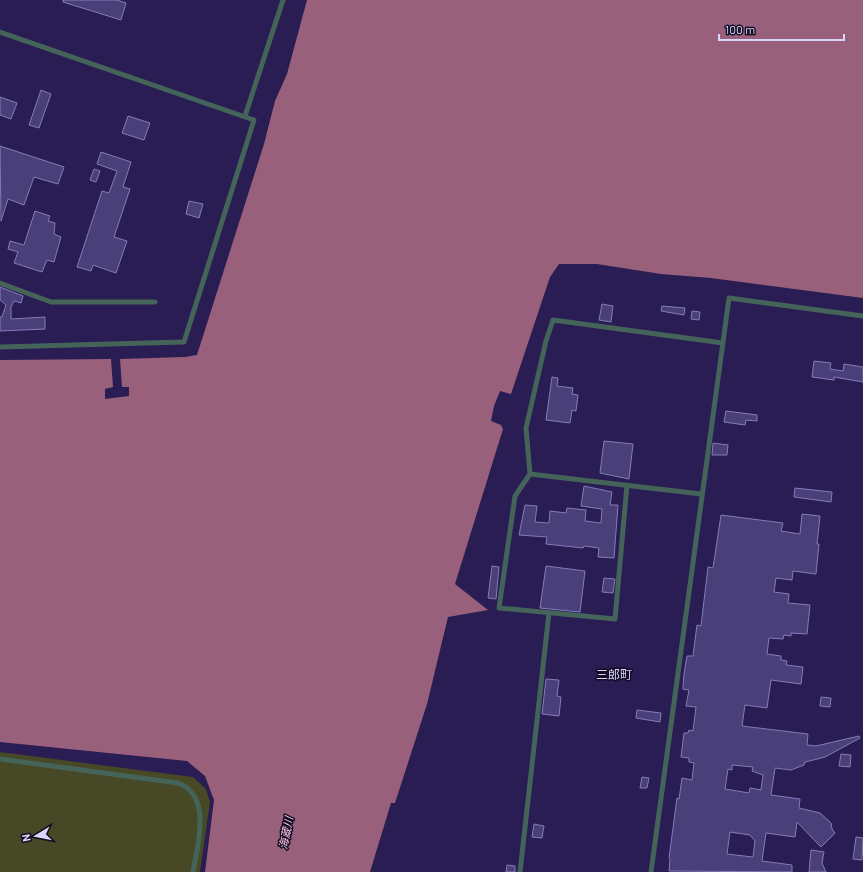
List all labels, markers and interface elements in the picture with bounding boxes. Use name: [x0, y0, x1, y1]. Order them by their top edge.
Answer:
scale bar: [719, 16, 844, 42]
text: 100 m: [725, 22, 755, 36]
district label: 三郎町: [596, 667, 632, 681]
water label: 海蔵川: [276, 814, 295, 850]
north arrow: [16, 816, 56, 856]
text: N: [19, 833, 33, 843]

